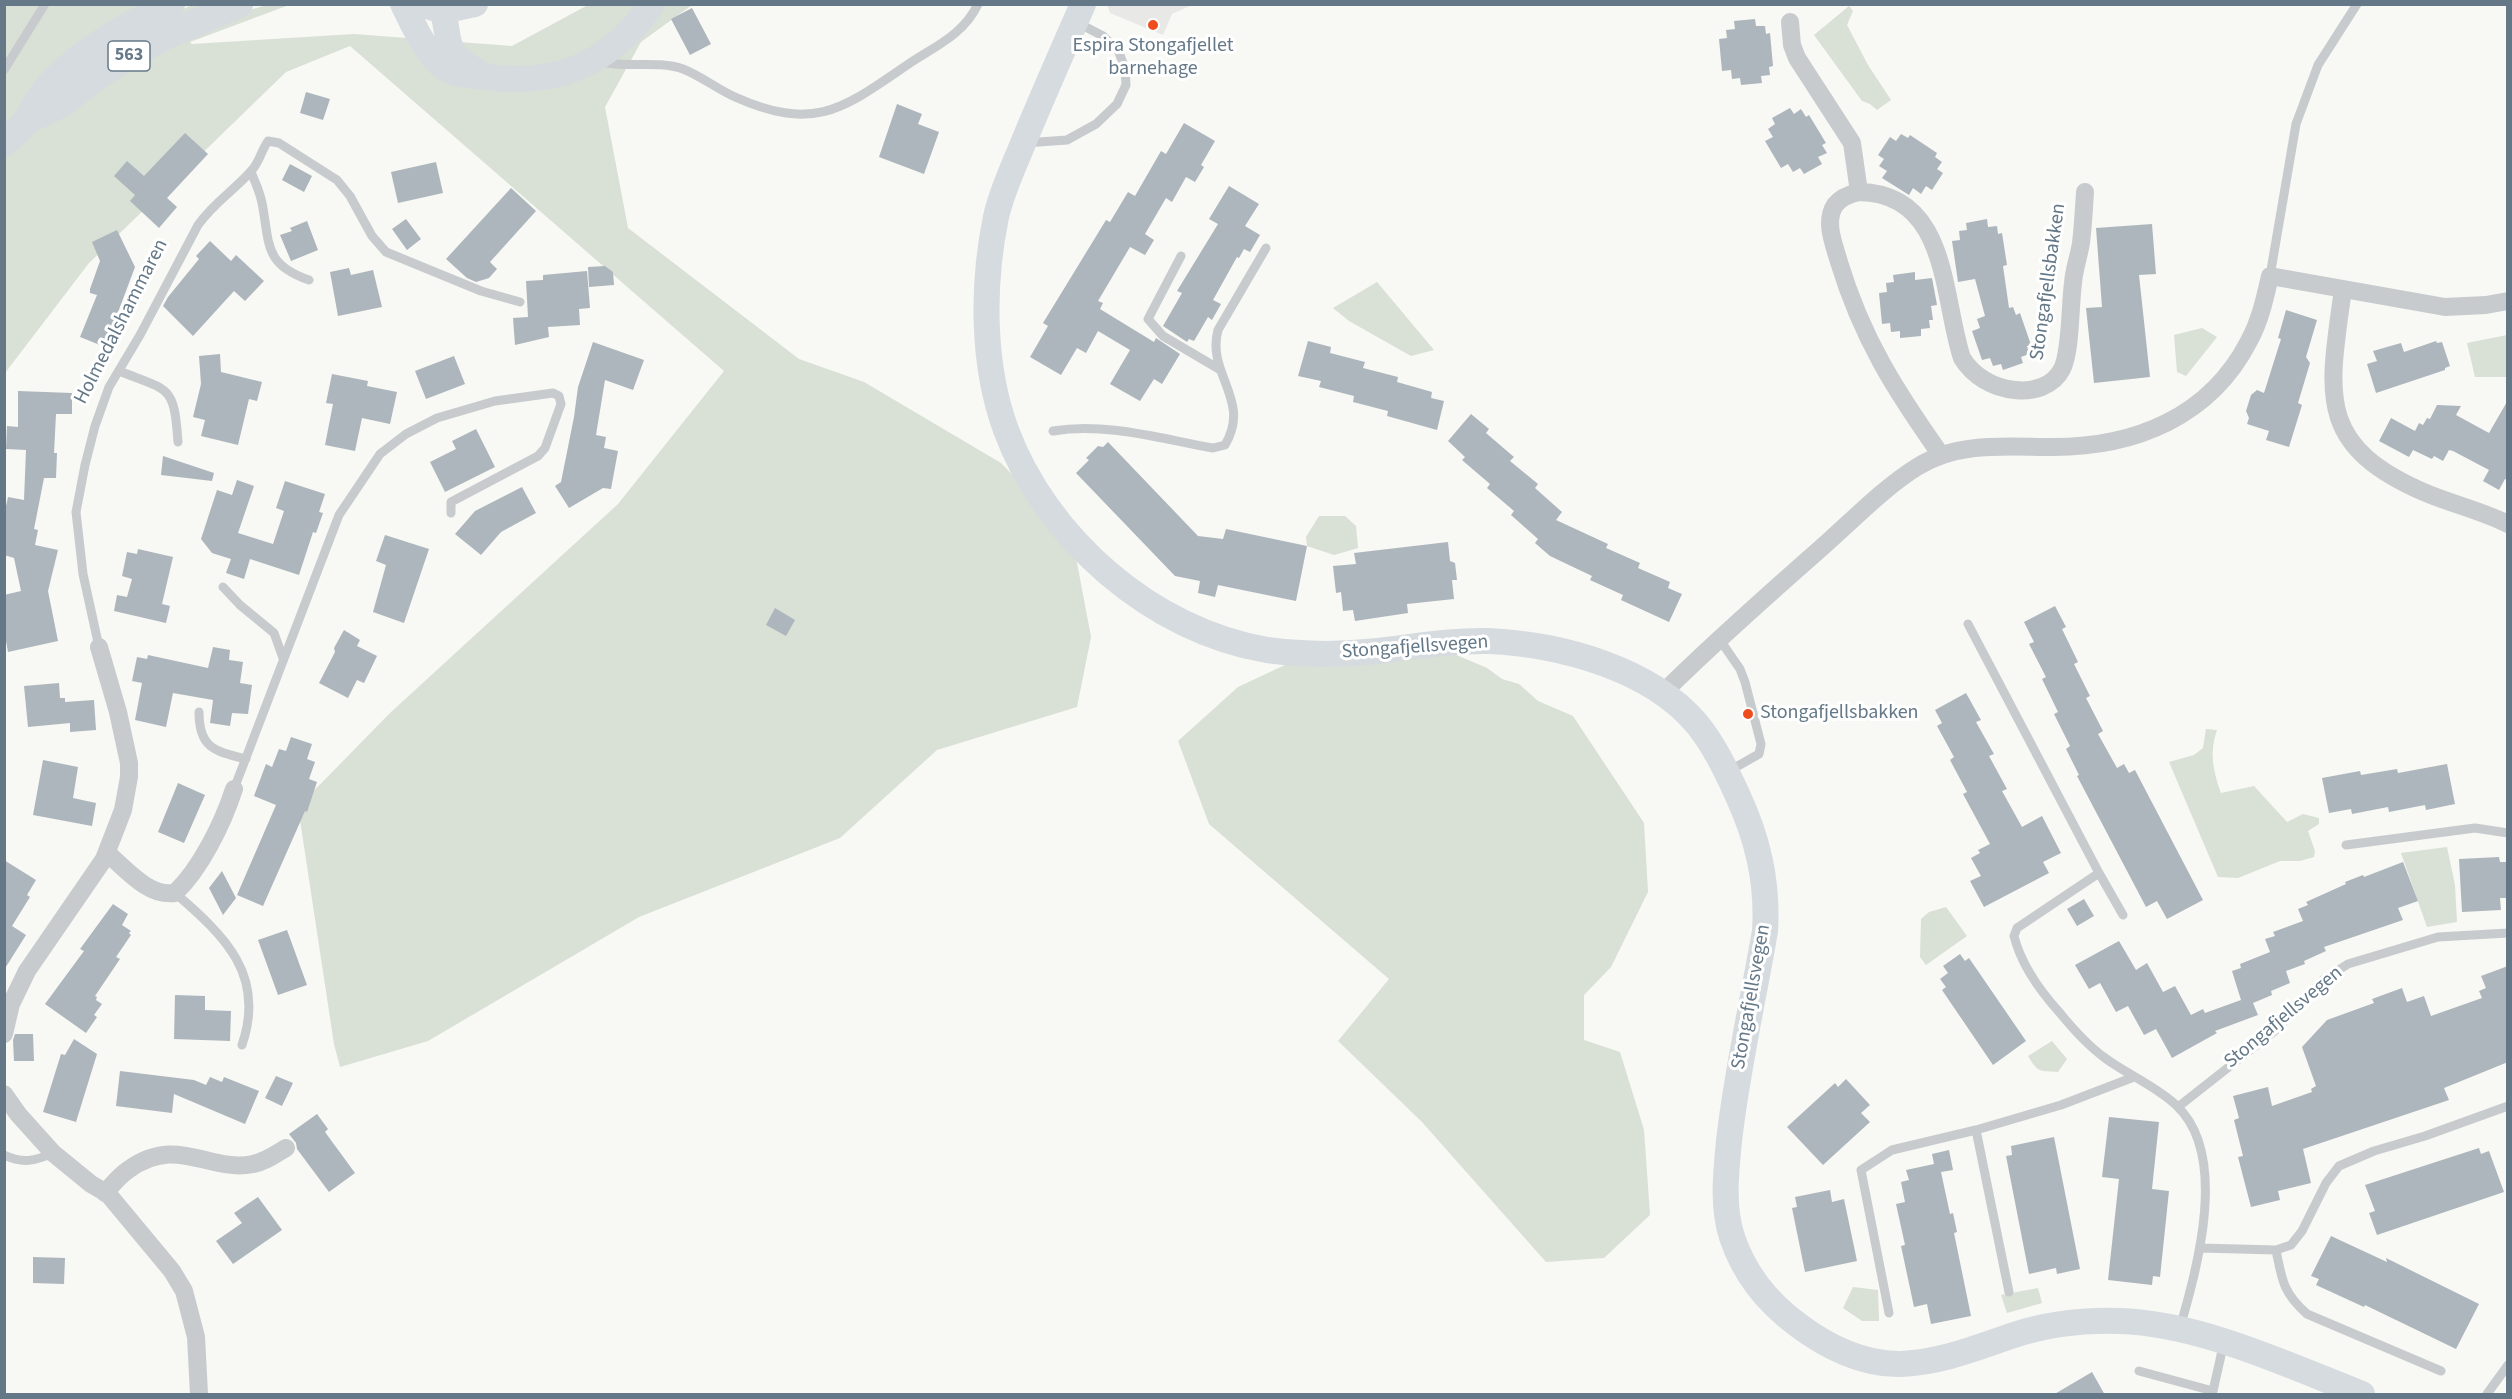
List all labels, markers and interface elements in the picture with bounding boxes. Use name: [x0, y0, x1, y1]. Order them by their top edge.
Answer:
marker: Espira Stongafjellet barnehage: [1146, 18, 1160, 32]
place label: Espira Stongafjellet barnehage: [1073, 35, 1233, 82]
road number: 563: [108, 41, 150, 71]
street label: Stongafjellsbakken: [2026, 202, 2072, 362]
street label: Holmedalshammaren: [70, 235, 174, 409]
street label: Stongafjellsvegen: [1341, 631, 1489, 665]
place label: Stongafjellsbakken: [1760, 702, 1919, 726]
marker: Stongafjellsbakken: [1741, 707, 1755, 721]
street label: Stongafjellsvegen: [1727, 923, 1777, 1071]
street label: Stongafjellsvegen: [2220, 962, 2348, 1074]

